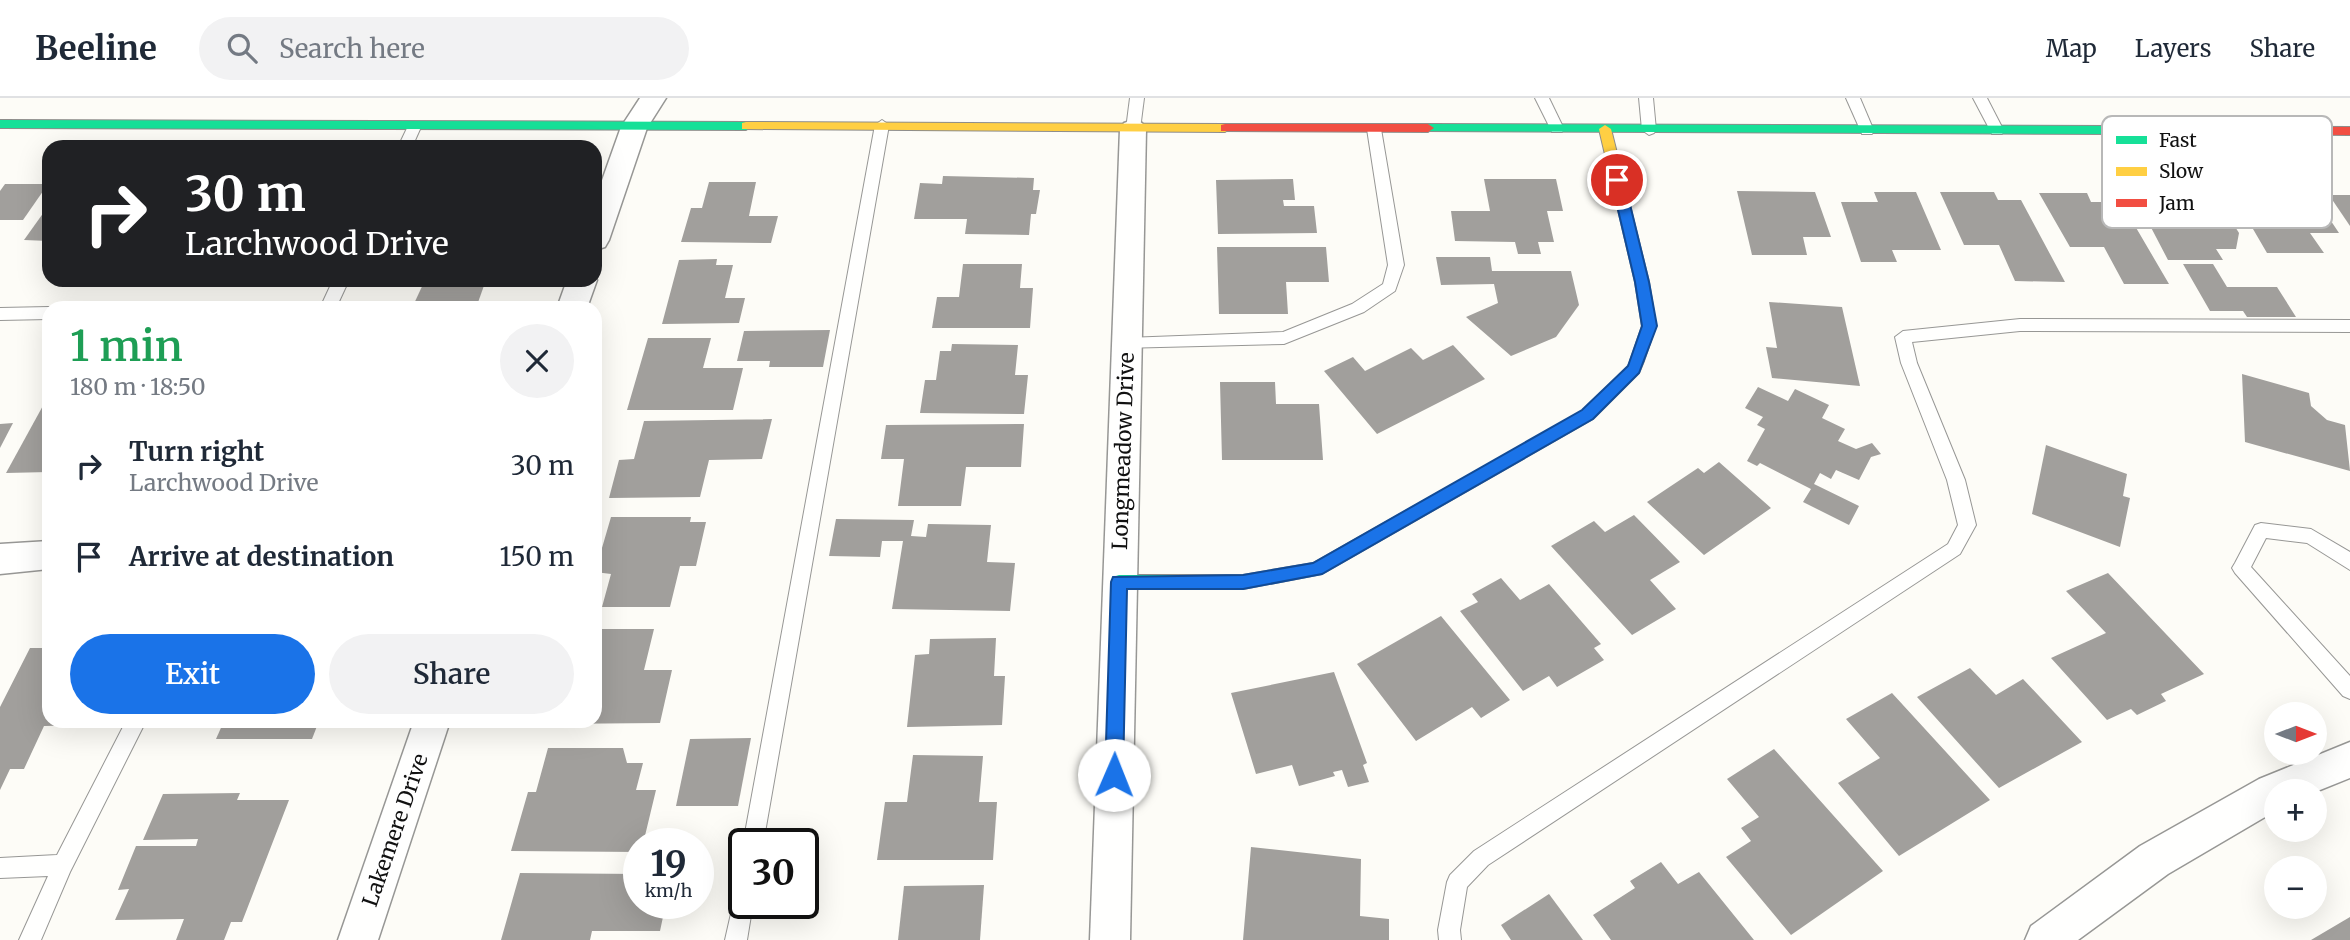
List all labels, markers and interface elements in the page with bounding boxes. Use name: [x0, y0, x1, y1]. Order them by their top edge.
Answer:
search box: [199, 17, 689, 80]
text: Beeline: [35, 28, 157, 69]
icon: search: [223, 29, 261, 67]
text: Search here: [279, 32, 425, 65]
text: Map: [2046, 33, 2097, 64]
text: Layers: [2135, 33, 2211, 64]
text: Share: [2249, 33, 2315, 64]
legend: [2102, 116, 2332, 228]
text: Fast: [2159, 128, 2197, 152]
pin: [1587, 150, 1647, 210]
text: Slow: [2159, 159, 2204, 183]
icon: arrive: [1598, 161, 1636, 199]
text: 30 m: [185, 163, 306, 224]
icon: right: [70, 168, 161, 259]
text: Jam: [2158, 191, 2195, 215]
text: Larchwood Drive: [185, 224, 449, 264]
text: 1 min: [70, 320, 183, 372]
button: close: [500, 324, 574, 398]
street label: Longmeadow Drive: [1106, 352, 1140, 550]
text: 180 m · 18:50: [70, 372, 206, 401]
text: Turn right: [129, 435, 264, 468]
icon: right: [70, 447, 108, 485]
text: 30 m: [511, 449, 574, 482]
text: Larchwood Drive: [129, 468, 318, 497]
icon: arrive: [70, 538, 108, 576]
text: Arrive at destination: [129, 540, 394, 573]
text: 150 m: [500, 540, 574, 573]
button: Exit: [70, 634, 315, 714]
button: Share: [329, 634, 574, 714]
north arrow: [2264, 702, 2328, 765]
map controls: [2264, 702, 2327, 919]
position arrow: [1077, 738, 1151, 812]
street label: Lakemere Drive: [356, 750, 434, 910]
button: +: [2264, 779, 2327, 842]
speed limit sign: 30: [728, 828, 819, 919]
text: 19: [650, 842, 687, 886]
button: −: [2264, 856, 2327, 919]
text: km/h: [645, 879, 692, 902]

